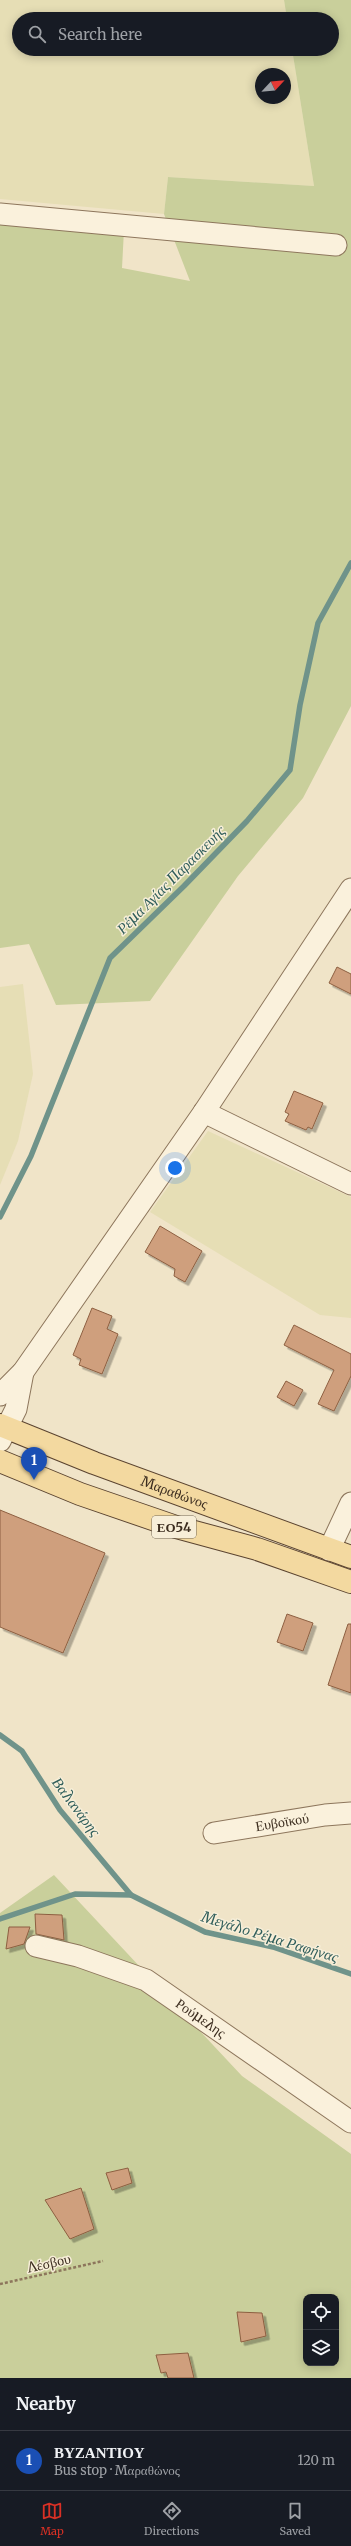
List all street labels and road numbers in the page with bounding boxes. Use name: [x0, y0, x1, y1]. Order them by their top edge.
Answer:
street label: Μαραθώνος: [138, 1472, 211, 1513]
road number: ΕΟ54: [152, 1516, 196, 1538]
street label: Ευβοϊκού: [254, 1809, 310, 1835]
street label: Ρούμελης: [172, 1994, 230, 2042]
street label: Λέσβου: [25, 2249, 72, 2277]

